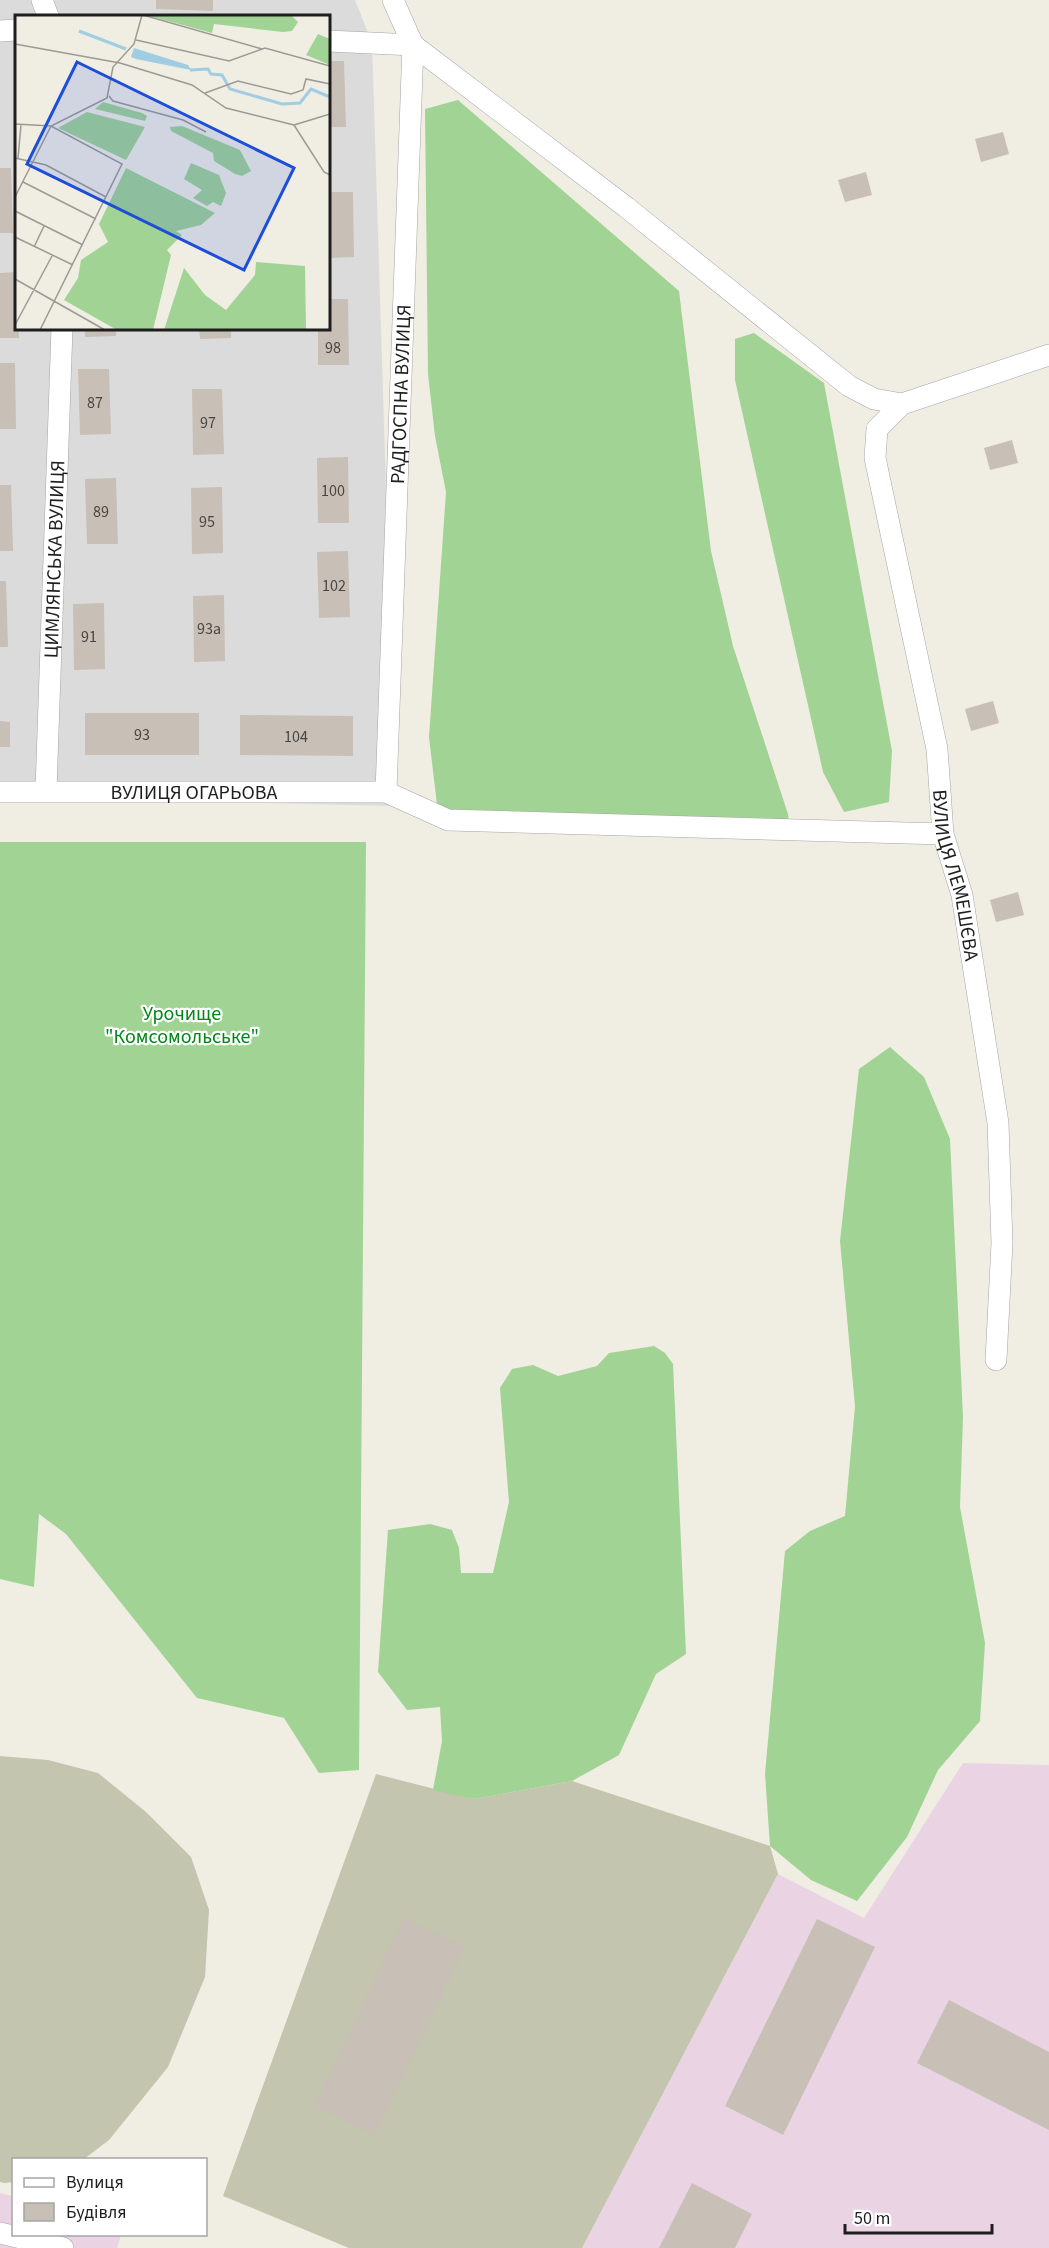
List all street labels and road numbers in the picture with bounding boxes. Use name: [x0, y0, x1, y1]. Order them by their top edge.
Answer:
street label: РАДГОСПНА ВУЛИЦЯ: [384, 304, 419, 485]
street label: ЦИМЛЯНСЬКА ВУЛИЦЯ: [38, 460, 72, 659]
street label: ВУЛИЦЯ ОГАРЬОВА: [111, 779, 278, 807]
street label: ВУЛИЦЯ ЛЕМЕШЄВА: [925, 789, 985, 963]

